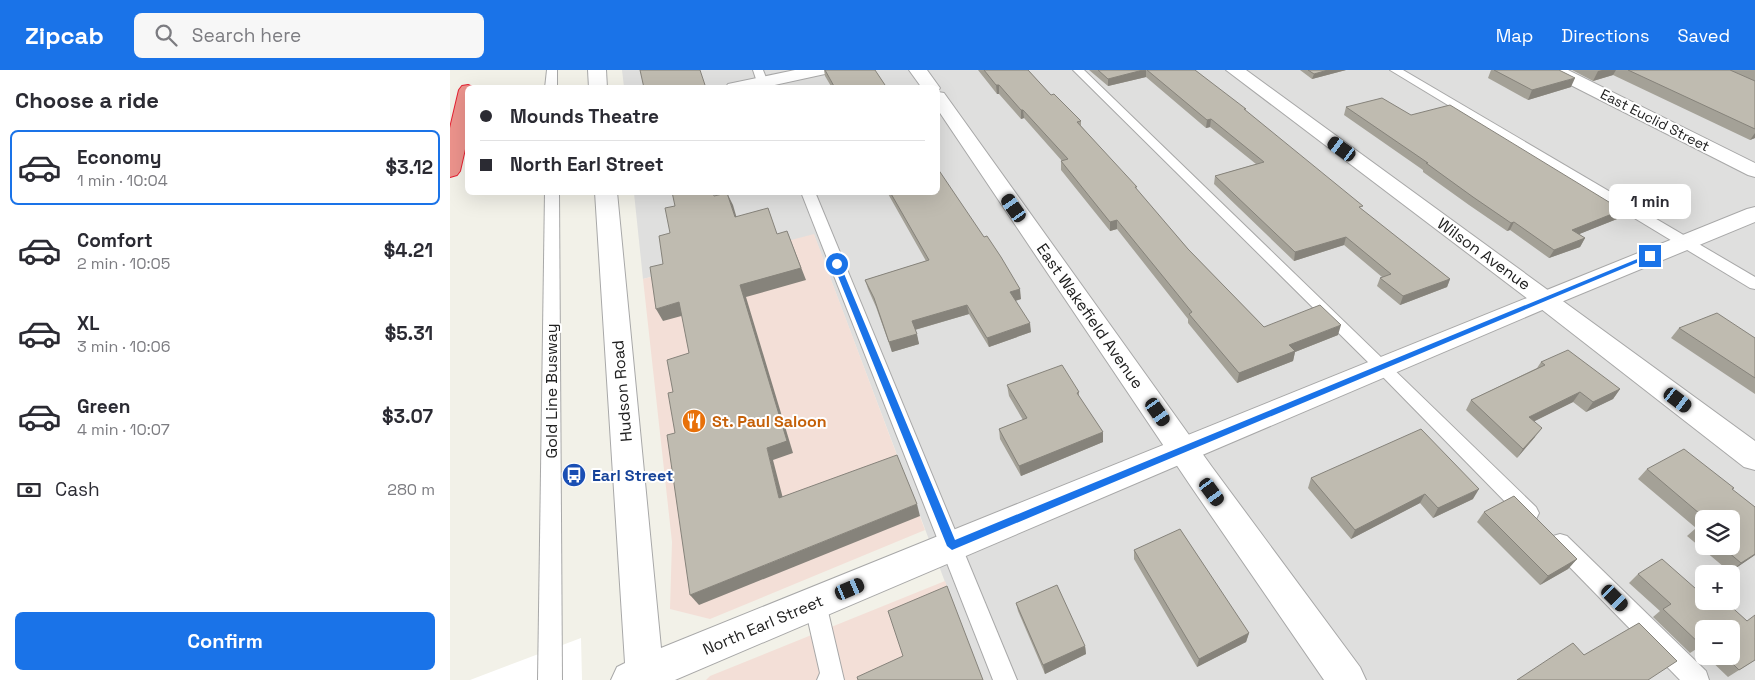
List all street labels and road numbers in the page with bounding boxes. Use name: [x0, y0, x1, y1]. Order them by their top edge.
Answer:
street label: East Euclid Street: [1597, 85, 1713, 155]
street label: Wilson Avenue: [1433, 213, 1535, 295]
street label: East Wakefield Avenue: [1032, 239, 1148, 393]
street label: Gold Line Busway: [541, 324, 562, 458]
street label: Hudson Road: [607, 339, 637, 443]
street label: North Earl Street: [700, 590, 826, 660]

